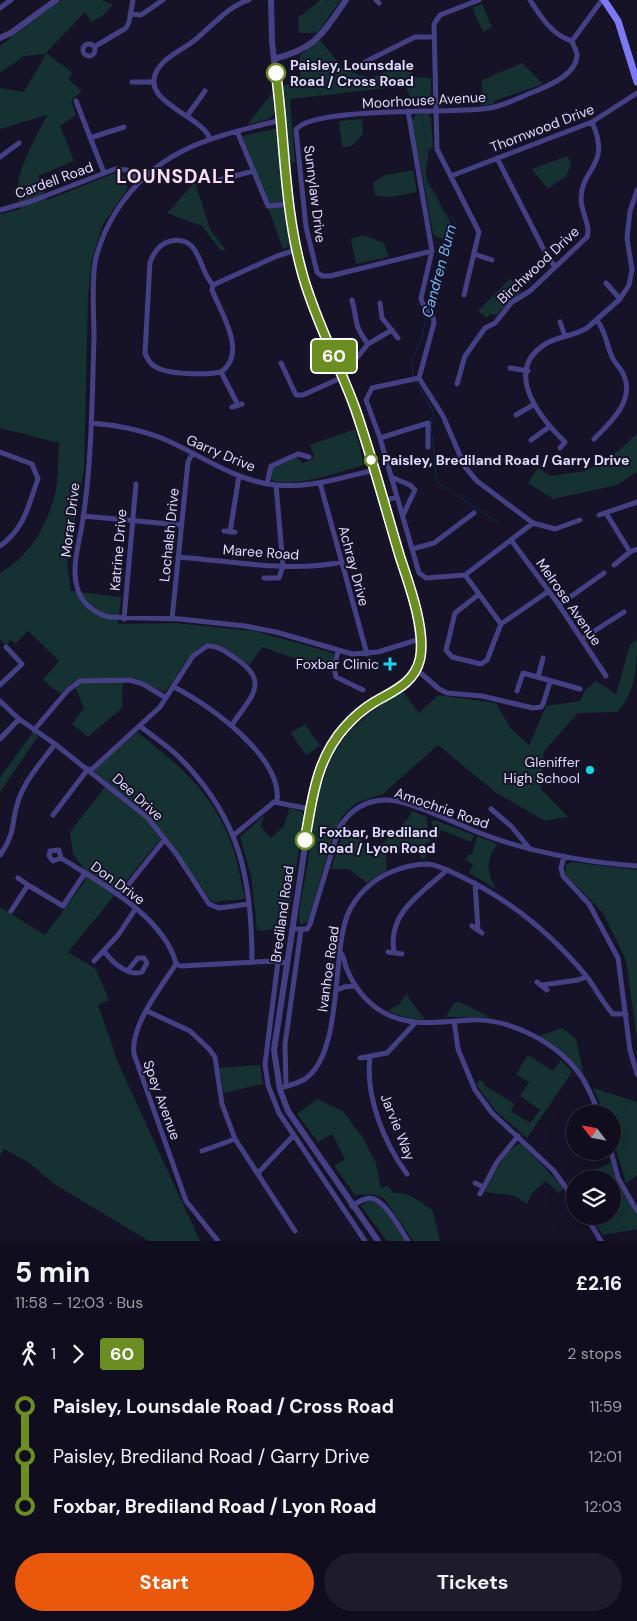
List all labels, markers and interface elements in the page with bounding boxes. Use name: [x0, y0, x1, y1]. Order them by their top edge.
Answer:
place label: Paisley, Lounsdale Road / Cross Road: [290, 56, 414, 90]
marker: Paisley, Lounsdale Road / Cross Road: [266, 63, 286, 83]
street label: Moorhouse Avenue: [362, 88, 487, 112]
street label: Thornwood Drive: [487, 100, 597, 156]
street label: Sunnylaw Drive: [300, 144, 330, 244]
street label: Cardell Road: [12, 158, 96, 202]
district label: LOUNSDALE: [116, 164, 236, 189]
water label: Candren Burn: [417, 222, 461, 320]
street label: Birchwood Drive: [493, 222, 583, 308]
line badge: 60: [312, 340, 356, 372]
text: 60: [322, 344, 346, 368]
street label: Garry Drive: [184, 430, 258, 476]
place label: Paisley, Brediland Road / Garry Drive: [382, 451, 629, 469]
marker: Paisley, Brediland Road / Garry Drive: [364, 453, 378, 467]
street label: Morar Drive: [57, 482, 84, 558]
street label: Lochalsh Drive: [155, 487, 183, 583]
street label: Katrine Drive: [105, 508, 131, 592]
street label: Achray Drive: [335, 524, 373, 608]
street label: Maree Road: [222, 540, 300, 564]
street label: Melrose Avenue: [532, 555, 606, 649]
place label: Foxbar Clinic: [296, 655, 379, 673]
marker: Foxbar Clinic: [383, 657, 397, 671]
place label: Gleniffer High School: [504, 753, 580, 787]
marker: Gleniffer High School: [584, 764, 596, 776]
street label: Dee Drive: [109, 769, 167, 825]
street label: Amochrie Road: [392, 783, 492, 833]
place label: Foxbar, Brediland Road / Lyon Road: [319, 823, 438, 857]
marker: Foxbar, Brediland Road / Lyon Road: [295, 830, 315, 850]
street label: Don Drive: [87, 857, 149, 909]
street label: Brediland Road: [266, 865, 298, 963]
street label: Ivanhoe Road: [313, 925, 343, 1013]
street label: Spey Avenue: [139, 1058, 185, 1142]
street label: Jarvie Way: [376, 1091, 420, 1163]
north arrow: [566, 1105, 621, 1160]
map controls: [566, 1105, 621, 1225]
button: layers: [566, 1170, 621, 1225]
text: 5 min: [15, 1254, 90, 1291]
text: £2.16: [576, 1271, 622, 1296]
text: 11:58 – 12:03 · Bus: [15, 1292, 143, 1313]
icon: walk: [15, 1340, 43, 1368]
icon: forward: [64, 1340, 92, 1368]
text: 60: [110, 1342, 134, 1366]
text: 1: [51, 1343, 56, 1364]
text: 2 stops: [567, 1343, 622, 1364]
text: Paisley, Lounsdale Road / Cross Road: [53, 1394, 394, 1419]
text: 11:59: [589, 1396, 622, 1417]
text: Paisley, Brediland Road / Garry Drive: [53, 1444, 370, 1469]
text: 12:01: [589, 1446, 622, 1467]
text: Foxbar, Brediland Road / Lyon Road: [53, 1494, 376, 1519]
text: 12:03: [584, 1496, 622, 1517]
button: Start: [15, 1553, 314, 1611]
button: Tickets: [324, 1553, 622, 1611]

